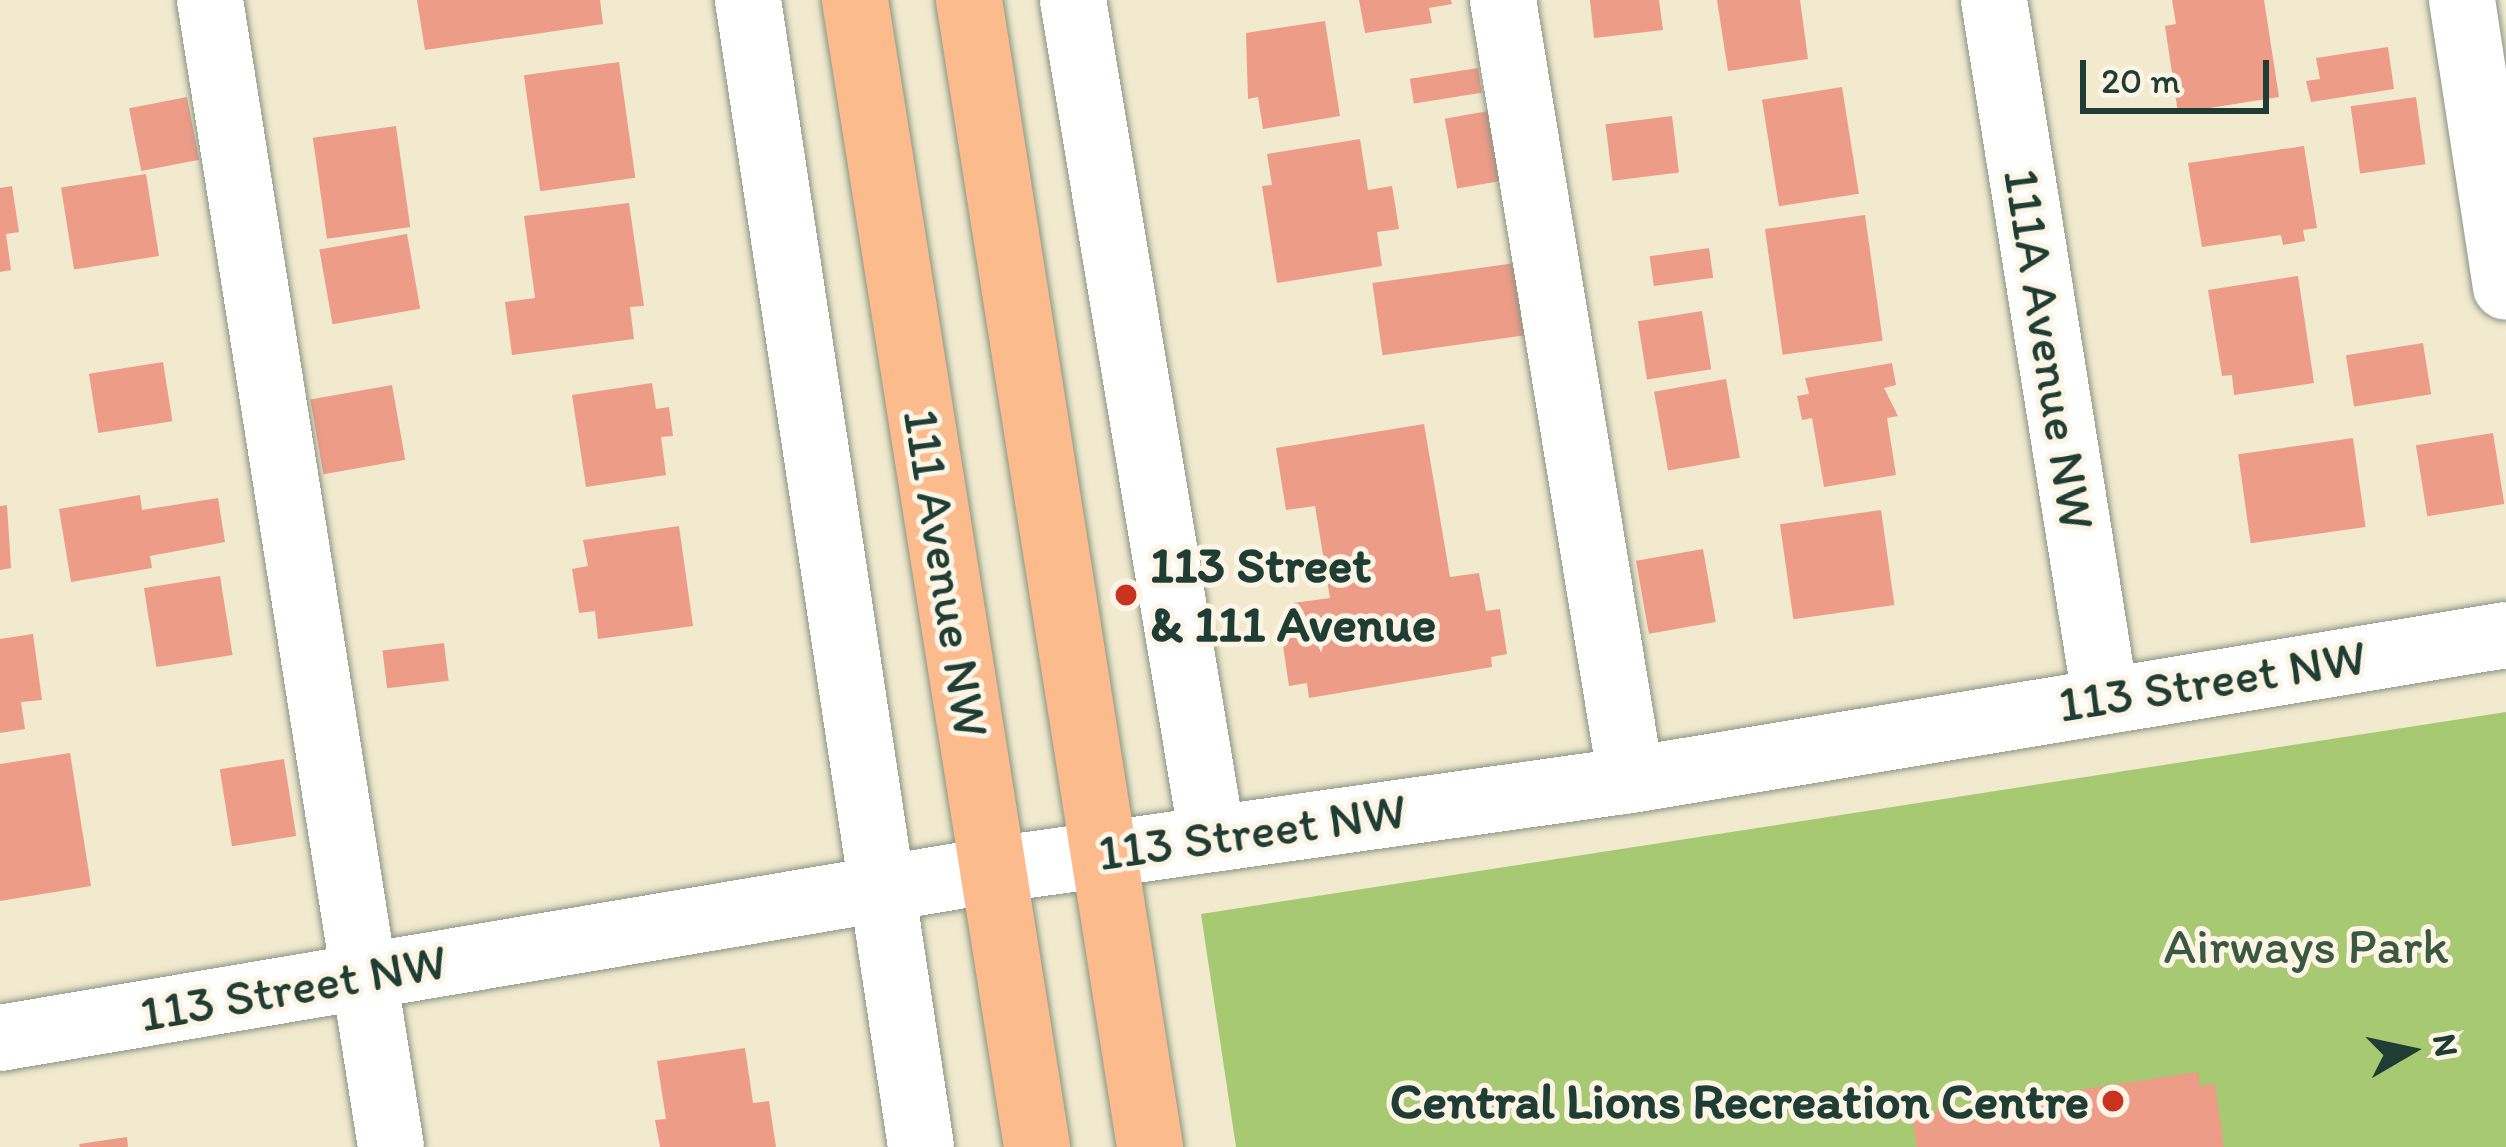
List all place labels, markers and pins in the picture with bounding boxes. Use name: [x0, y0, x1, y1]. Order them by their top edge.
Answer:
place label: 113 Street & 111 Avenue: [1150, 535, 1436, 655]
marker: 113 Street & 111 Avenue: [1113, 582, 1139, 608]
place label: Central Lions Recreation Centre: [1388, 1070, 2089, 1132]
marker: Central Lions Recreation Centre: [2100, 1088, 2126, 1114]

